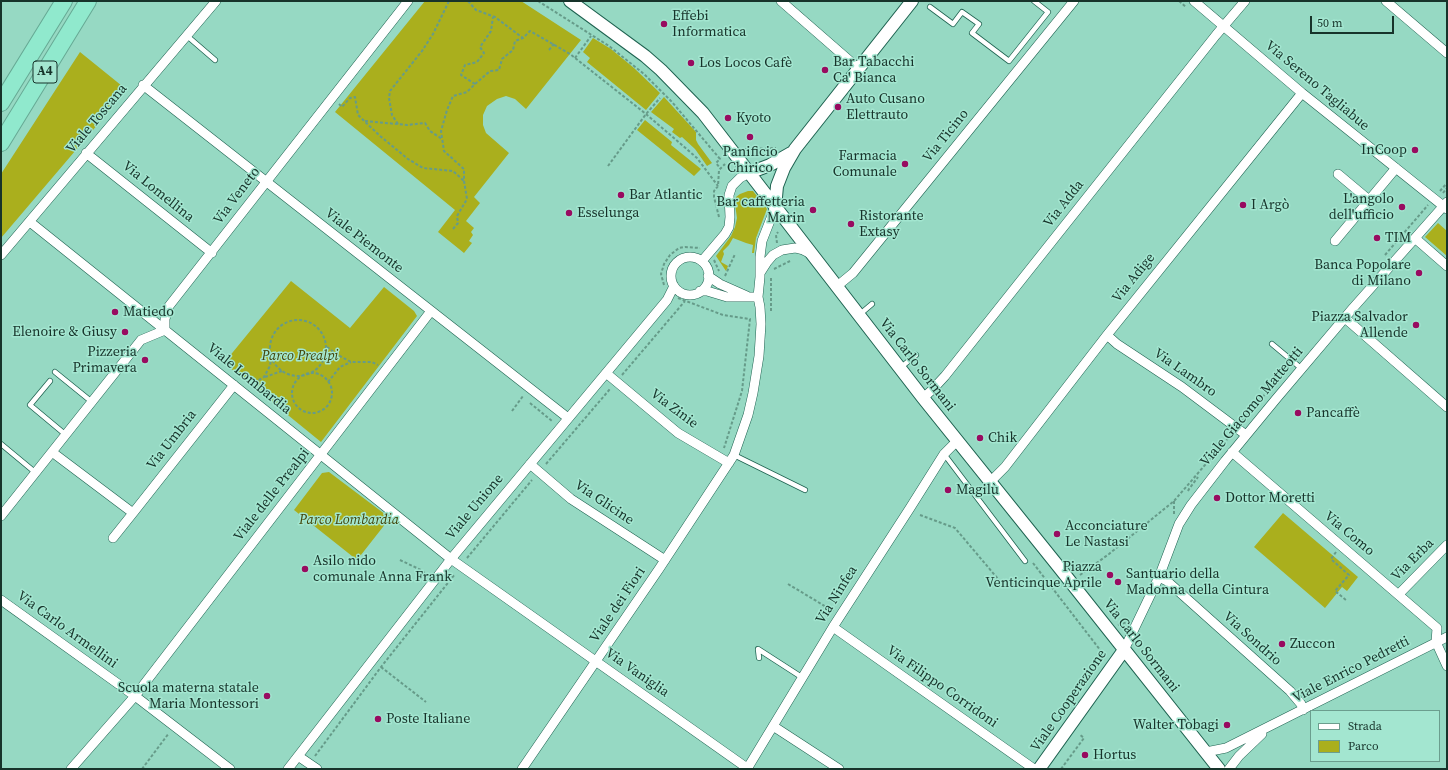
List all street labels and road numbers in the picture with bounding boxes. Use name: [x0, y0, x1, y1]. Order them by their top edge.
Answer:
street label: Via Sereno Tagliabue: [1262, 38, 1372, 134]
road number: A4: [33, 61, 57, 83]
street label: Viale Toscana: [63, 81, 131, 157]
street label: Via Ticino: [920, 106, 972, 166]
street label: Via Lomellina: [119, 158, 197, 226]
street label: Via Veneto: [210, 164, 264, 228]
street label: Via Adda: [1040, 177, 1088, 231]
street label: Viale Piemonte: [321, 205, 407, 277]
street label: Via Adige: [1109, 250, 1159, 306]
street label: Via Carlo Sormani: [875, 315, 959, 415]
street label: Viale Lombardia: [203, 340, 295, 418]
street label: Viale Giacomo Matteotti: [1197, 344, 1307, 470]
street label: Via Lambro: [1150, 345, 1220, 401]
street label: Via Zinie: [647, 386, 701, 432]
street label: Via Umbria: [143, 407, 201, 473]
street label: Viale delle Prealpi: [231, 445, 313, 545]
street label: Viale Unione: [443, 471, 507, 543]
street label: Via Glicine: [571, 477, 637, 529]
street label: Via Como: [1320, 508, 1378, 560]
street label: Via Erba: [1388, 535, 1438, 585]
street label: Via Ninfea: [813, 563, 861, 627]
street label: Viale dei Fiori: [587, 564, 649, 646]
street label: Via Carlo Armellini: [13, 588, 121, 672]
street label: Via Carlo Sormani: [1099, 596, 1183, 696]
street label: Via Sondrio: [1219, 608, 1285, 670]
street label: Viale Enrico Pedretti: [1290, 633, 1412, 707]
street label: Via Filippo Corridoni: [883, 642, 1001, 732]
street label: Via Vaniglia: [602, 645, 672, 701]
street label: Viale Cooperazione: [1027, 647, 1111, 755]

